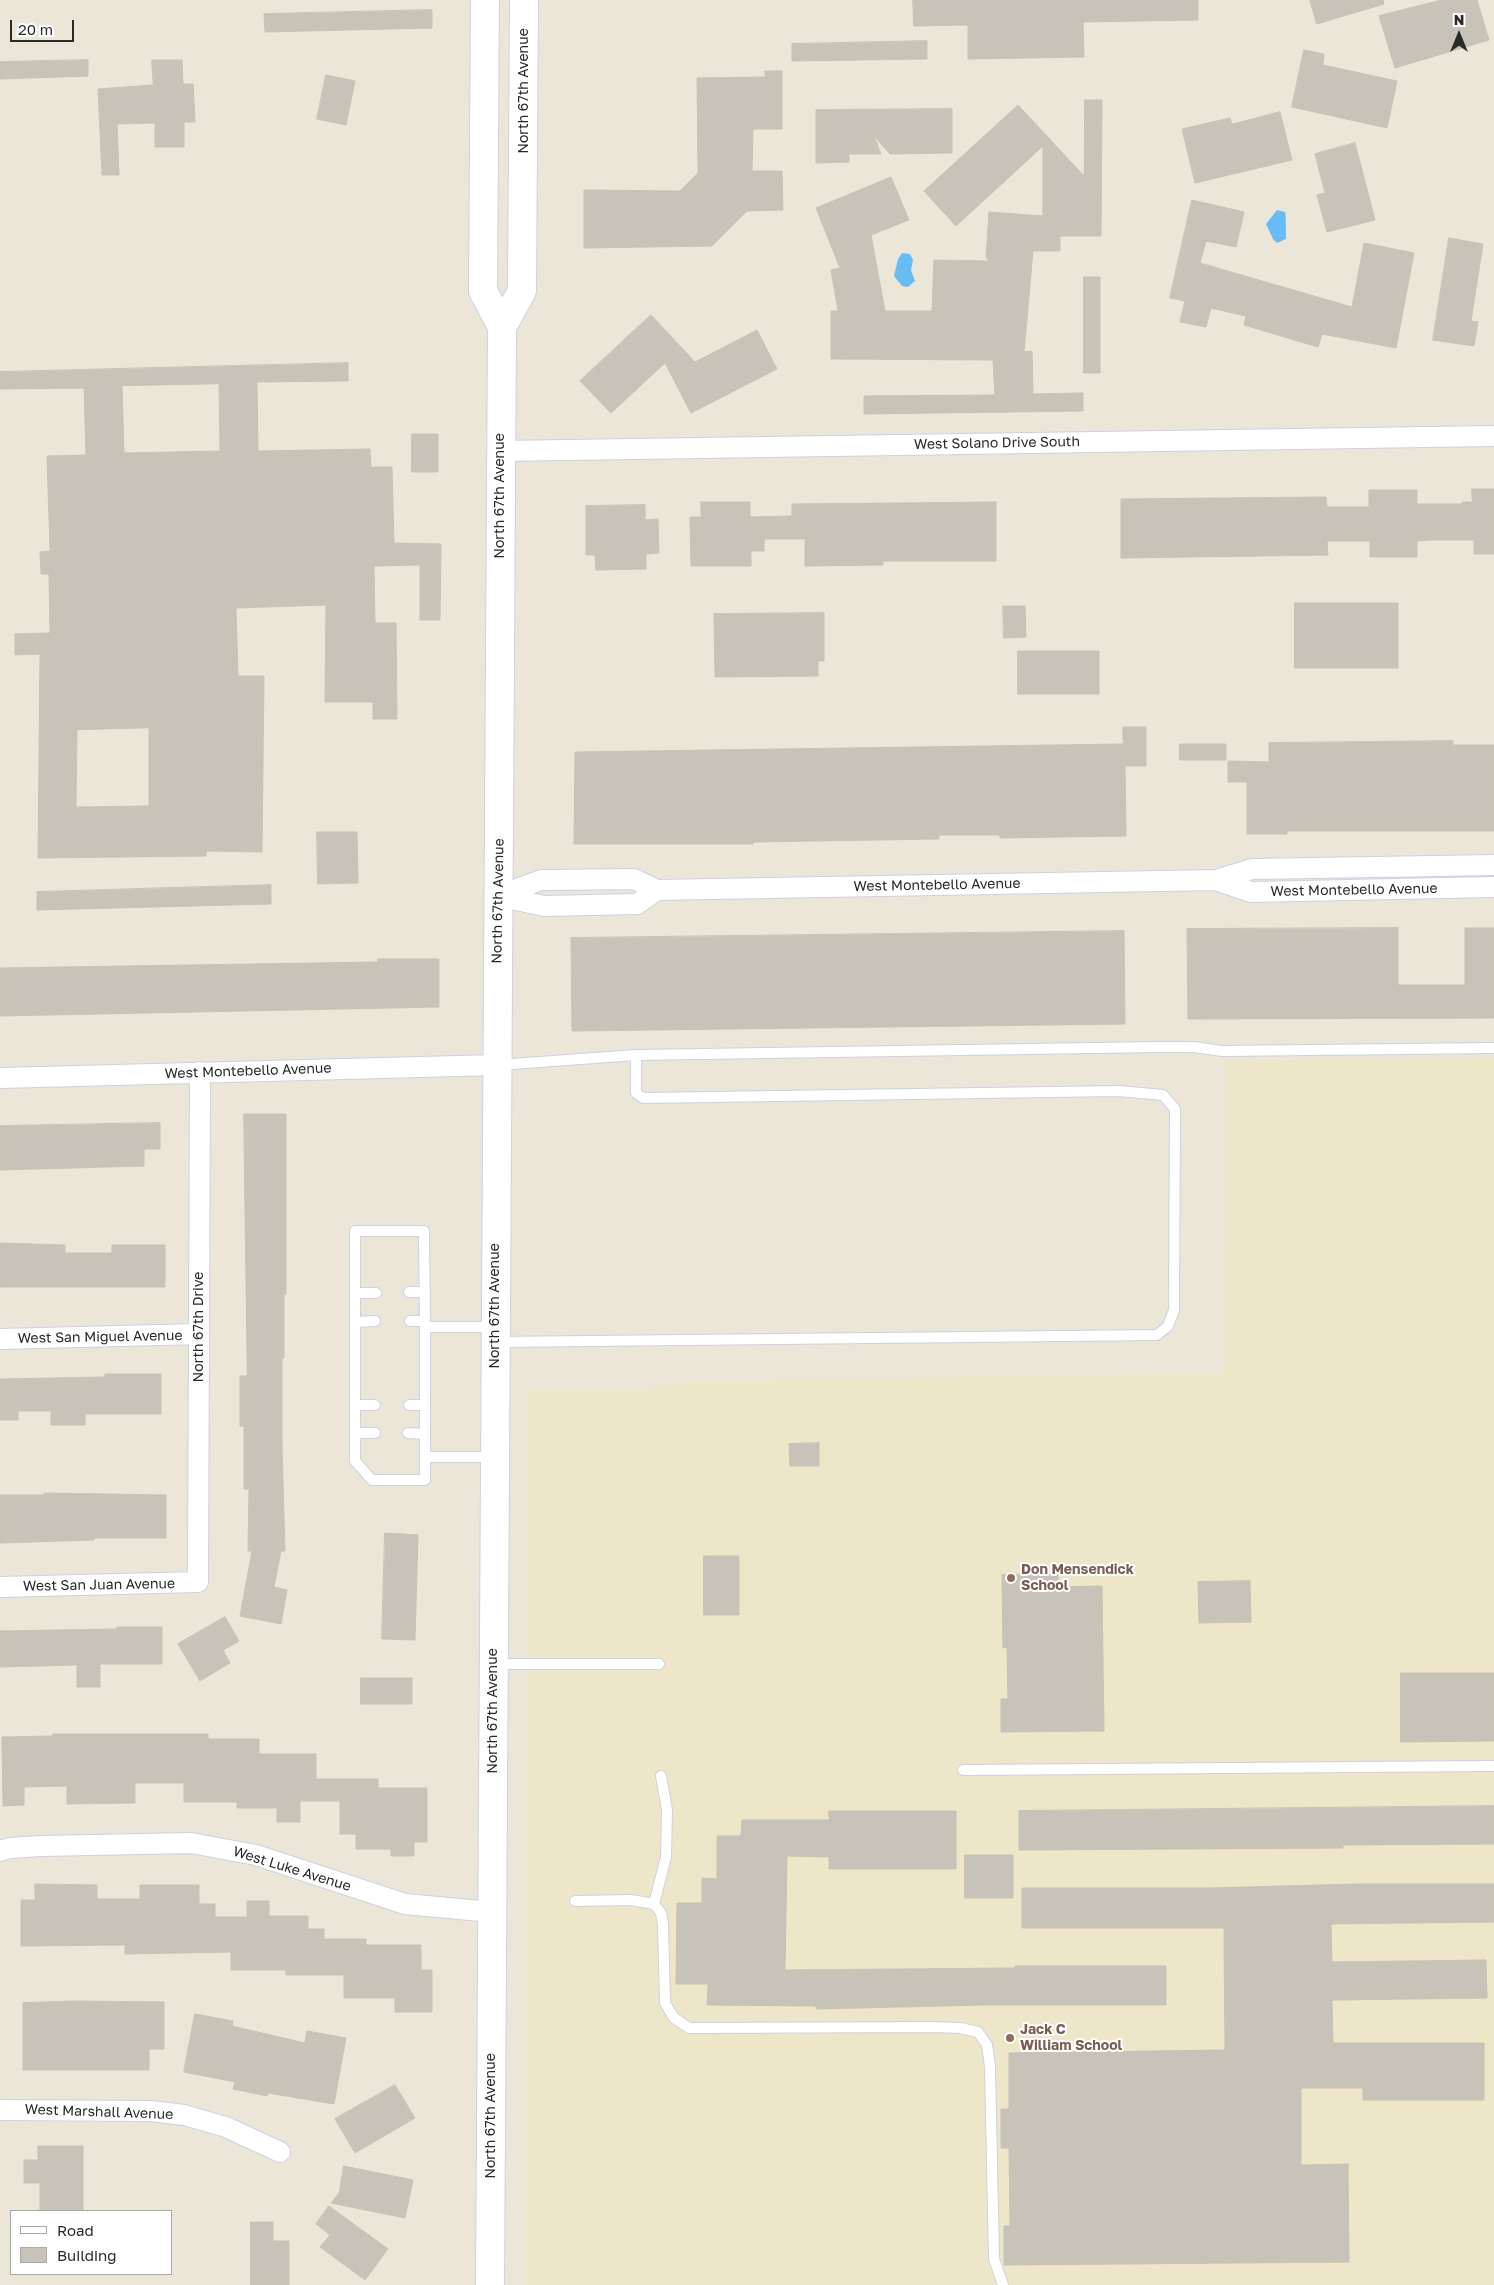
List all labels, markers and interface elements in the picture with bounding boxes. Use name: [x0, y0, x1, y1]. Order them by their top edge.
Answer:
scale bar: [12, 10, 76, 42]
north arrow: [1434, 10, 1484, 60]
text: N: [1454, 11, 1464, 28]
text: 20 m: [18, 20, 53, 38]
street label: North 67th Avenue: [516, 28, 532, 154]
street label: North 67th Avenue: [492, 433, 508, 559]
street label: West Solano Drive South: [914, 433, 1080, 453]
street label: North 67th Avenue: [489, 838, 507, 964]
street label: West Montebello Avenue: [853, 875, 1021, 895]
street label: West Montebello Avenue: [1270, 880, 1438, 900]
street label: West Montebello Avenue: [164, 1060, 332, 1082]
street label: North 67th Avenue: [487, 1243, 503, 1369]
street label: North 67th Drive: [191, 1272, 207, 1382]
street label: West San Miguel Avenue: [17, 1327, 183, 1347]
place label: Don Mensendick School: [1021, 1562, 1134, 1594]
marker: Don Mensendick School: [1005, 1572, 1017, 1584]
street label: West San Juan Avenue: [23, 1575, 175, 1595]
street label: North 67th Avenue: [485, 1648, 501, 1774]
street label: West Luke Avenue: [231, 1843, 353, 1895]
place label: Jack C William School: [1020, 2022, 1122, 2054]
marker: Jack C William School: [1004, 2032, 1016, 2044]
street label: North 67th Avenue: [483, 2053, 499, 2179]
street label: West Marshall Avenue: [24, 2101, 174, 2123]
legend: [10, 2210, 172, 2275]
text: Road: [57, 2221, 94, 2239]
text: Building: [57, 2246, 117, 2264]

